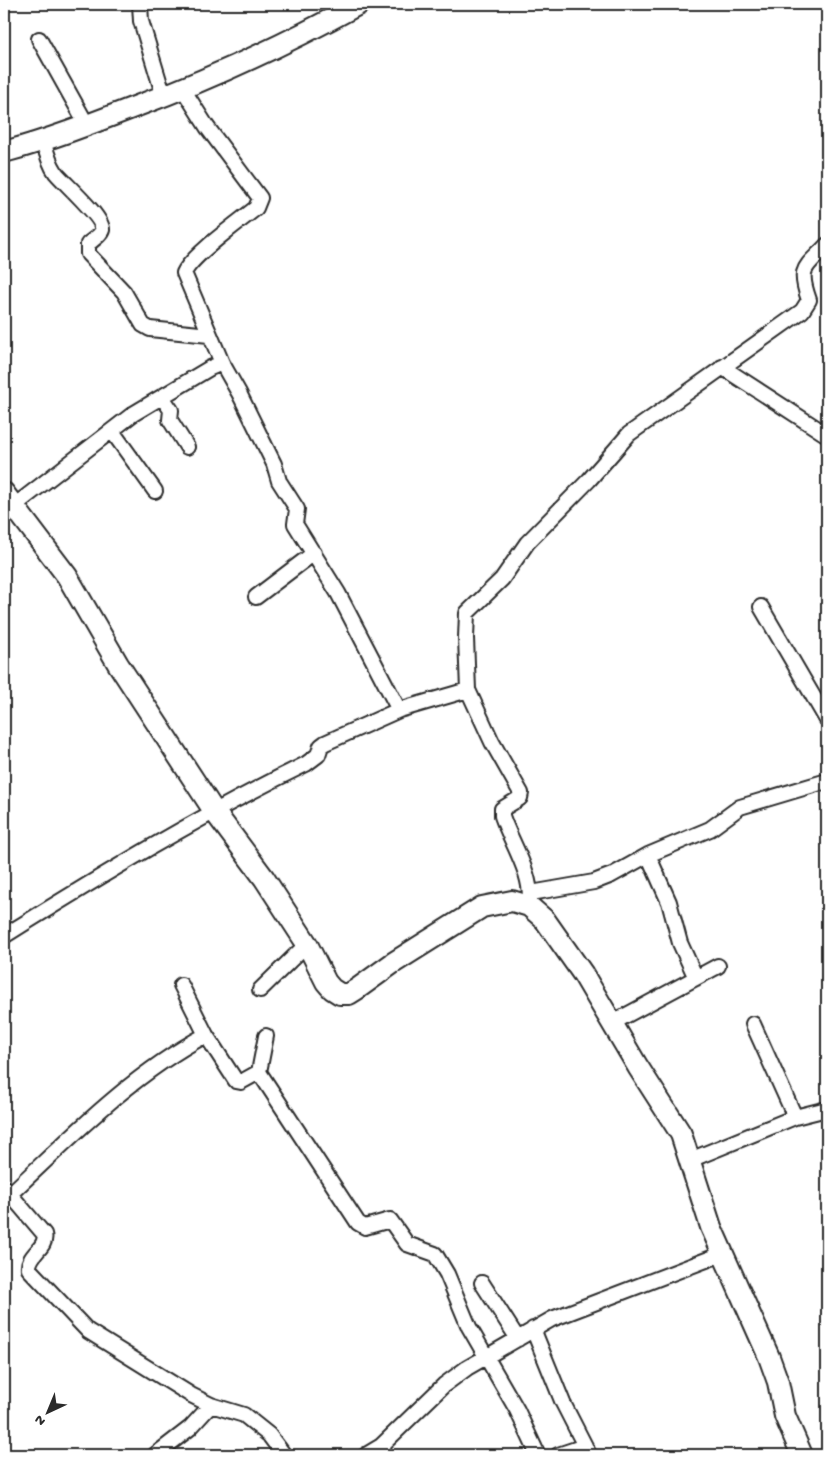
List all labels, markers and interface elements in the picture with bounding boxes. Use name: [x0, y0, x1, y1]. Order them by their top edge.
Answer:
north arrow: [22, 1386, 72, 1436]
text: N: [32, 1410, 50, 1429]

